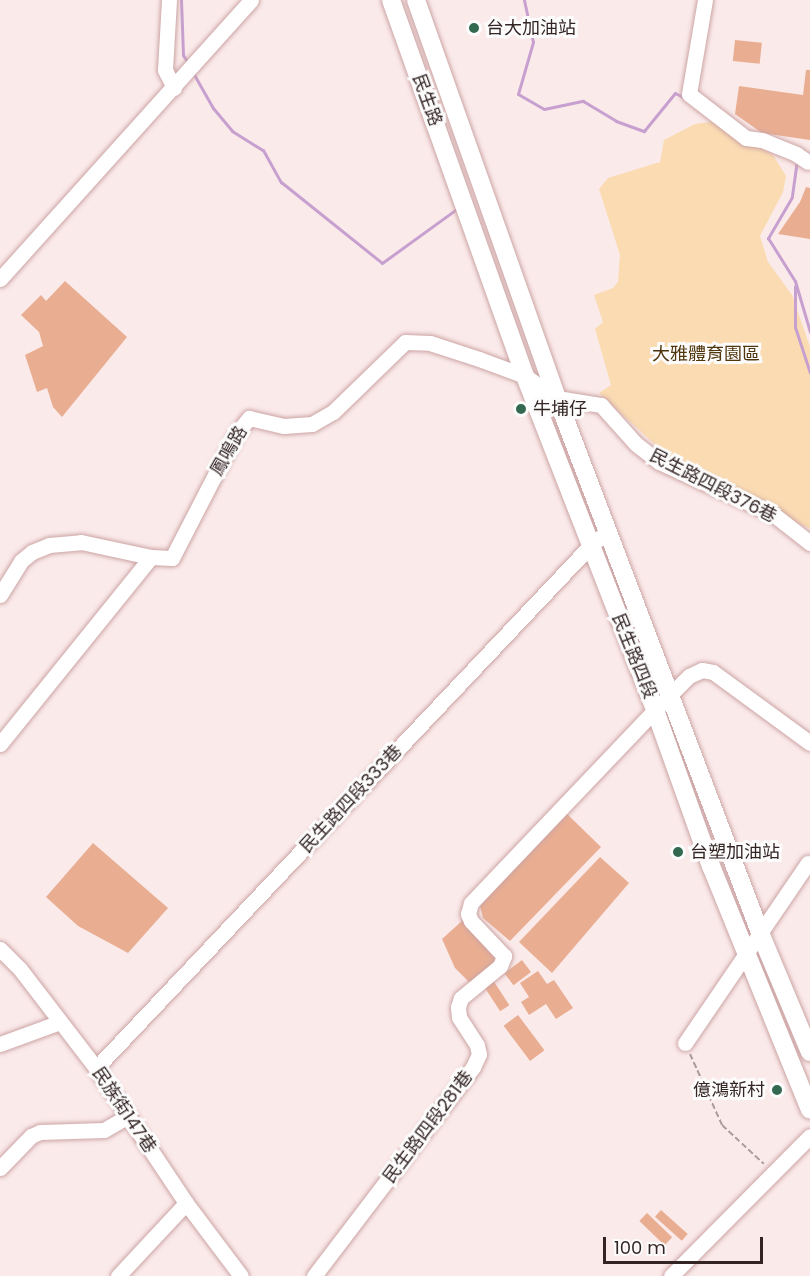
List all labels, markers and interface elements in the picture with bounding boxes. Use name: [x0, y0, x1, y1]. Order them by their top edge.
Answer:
place label: 台大加油站: [486, 17, 576, 39]
marker: 台大加油站: [467, 21, 481, 35]
street label: 民生路: [408, 71, 446, 129]
park label: 大雅體育園區: [652, 343, 760, 365]
place label: 牛埔仔: [533, 398, 587, 420]
marker: 牛埔仔: [514, 402, 528, 416]
street label: 鳳鳴路: [206, 422, 252, 480]
street label: 民生路四段376巷: [646, 445, 780, 527]
street label: 民生路四段: [607, 610, 661, 702]
street label: 民生路四段333巷: [295, 741, 407, 857]
place label: 台塑加油站: [690, 841, 780, 863]
marker: 台塑加油站: [671, 845, 685, 859]
street label: 民族街147巷: [87, 1063, 161, 1157]
street label: 民生路四段281巷: [379, 1066, 477, 1188]
place label: 億鴻新村: [693, 1079, 765, 1101]
marker: 億鴻新村: [770, 1083, 784, 1097]
scale bar: [606, 1225, 766, 1263]
text: 100 m: [614, 1235, 666, 1260]

